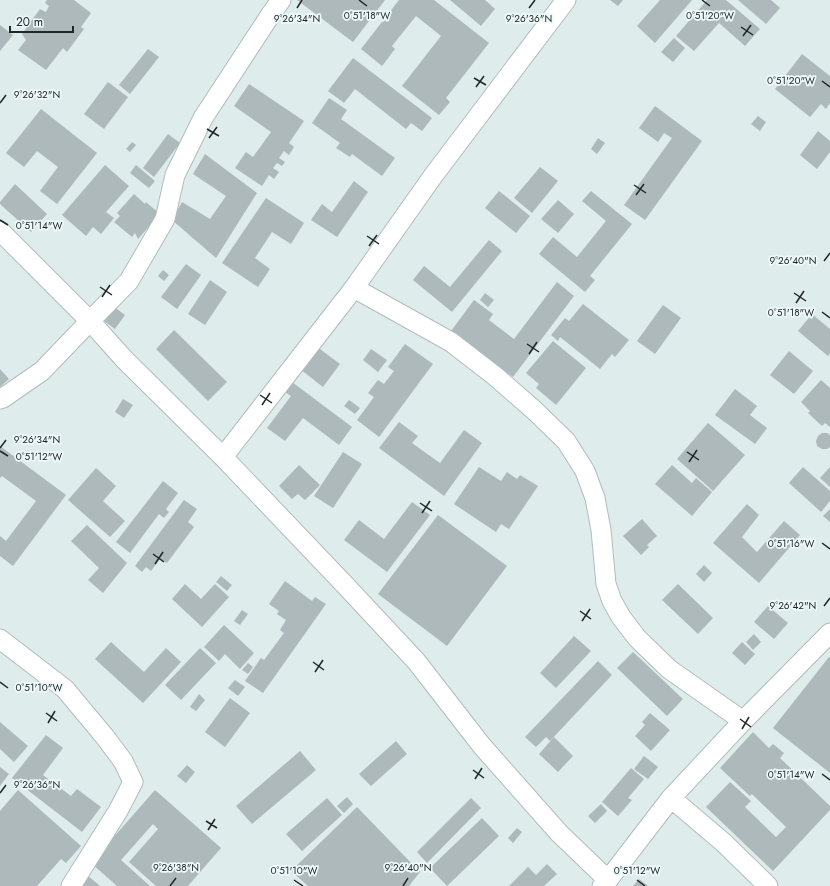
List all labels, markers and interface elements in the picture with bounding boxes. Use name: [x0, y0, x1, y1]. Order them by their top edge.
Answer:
scale bar: [10, 8, 73, 34]
text: 0°51'18"W: [344, 8, 390, 23]
text: 0°51'20"W: [686, 8, 734, 23]
text: 9°26'34"N: [274, 11, 320, 26]
text: 9°26'36"N: [506, 11, 552, 26]
text: 20 m: [16, 13, 43, 31]
text: 0°51'20"W: [767, 73, 815, 88]
text: 9°26'32"N: [14, 87, 60, 102]
text: 0°51'14"W: [16, 218, 62, 233]
text: 9°26'40"N: [769, 253, 817, 268]
text: 0°51'18"W: [768, 305, 814, 320]
text: 9°26'34"N: [14, 432, 60, 447]
text: 0°51'12"W: [16, 449, 62, 464]
text: 0°51'16"W: [768, 536, 814, 551]
text: 9°26'42"N: [770, 598, 816, 613]
text: 0°51'10"W: [16, 680, 63, 695]
text: 0°51'14"W: [768, 767, 814, 782]
text: 9°26'36"N: [14, 777, 60, 792]
text: 9°26'38"N: [153, 860, 199, 875]
text: 9°26'40"N: [384, 860, 432, 875]
text: 0°51'10"W: [271, 863, 318, 878]
text: 0°51'12"W: [614, 863, 660, 878]

